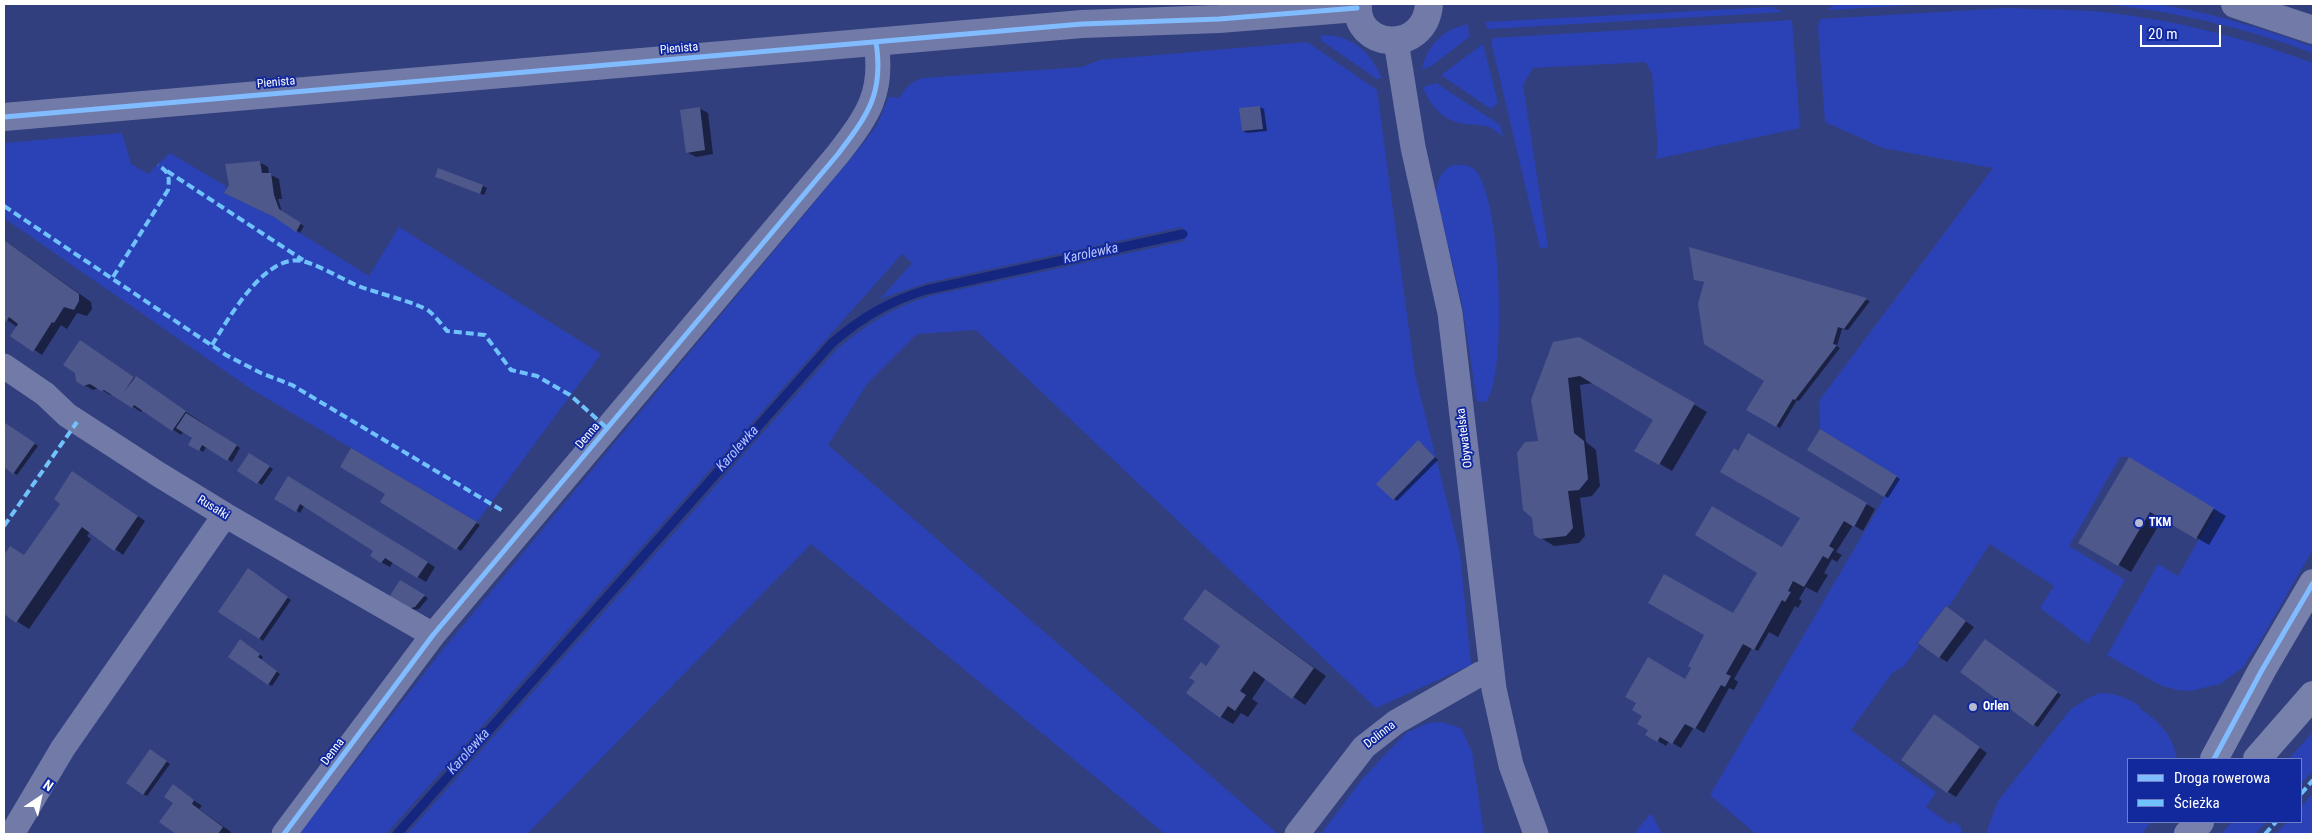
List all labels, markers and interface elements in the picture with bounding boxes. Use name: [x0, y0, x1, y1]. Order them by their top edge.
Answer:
scale bar: [2142, 15, 2223, 47]
text: 20 m: [2148, 25, 2178, 43]
street label: Pienista: [659, 40, 699, 58]
street label: Pienista: [256, 74, 296, 92]
water label: Karolewka: [1062, 240, 1120, 268]
street label: Obywatelska: [1454, 407, 1476, 469]
street label: Denna: [573, 420, 603, 452]
water label: Karolewka: [713, 423, 763, 475]
street label: Rusałki: [195, 493, 231, 523]
place label: TKM: [2149, 516, 2171, 530]
marker: TKM: [2133, 517, 2145, 529]
place label: Orlen: [1983, 700, 2009, 714]
marker: Orlen: [1967, 701, 1979, 713]
street label: Dolinna: [1361, 718, 1399, 752]
water label: Karolewka: [444, 726, 494, 778]
street label: Denna: [318, 736, 348, 768]
legend: [2127, 758, 2302, 823]
text: Droga rowerowa: [2174, 769, 2270, 787]
north arrow: [15, 773, 65, 823]
text: N: [40, 777, 56, 795]
text: Ścieżka: [2174, 794, 2220, 812]

